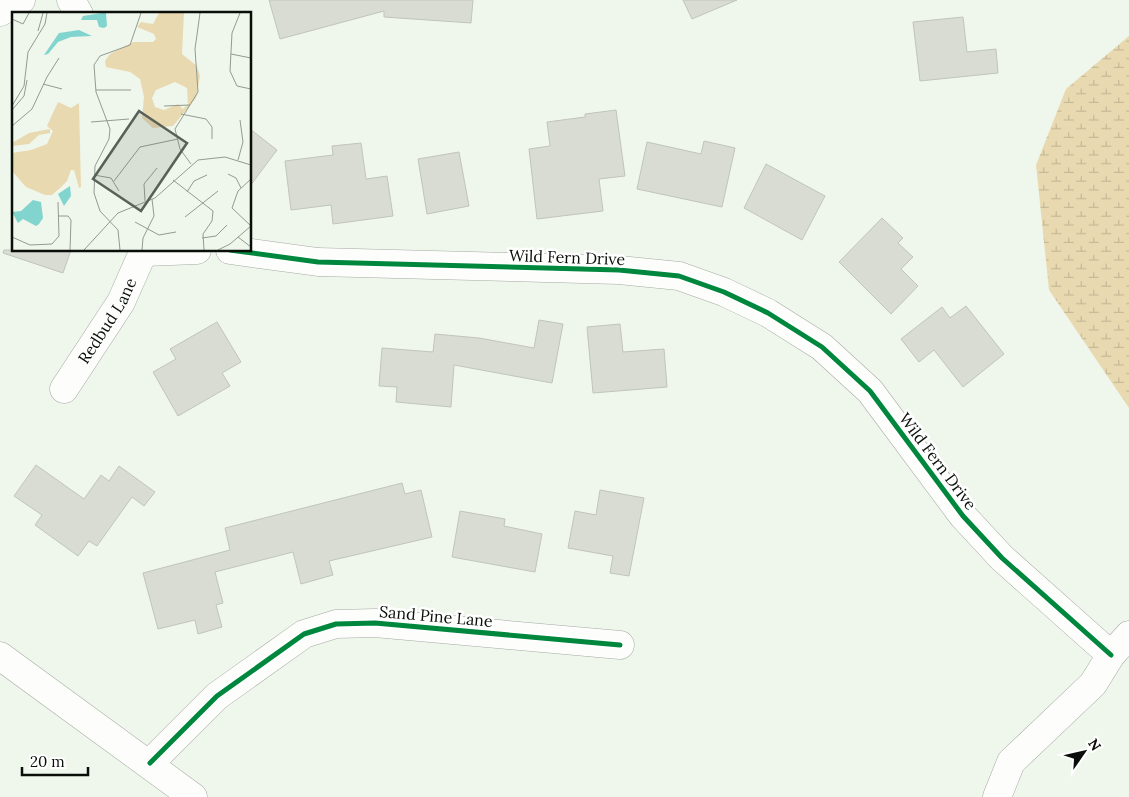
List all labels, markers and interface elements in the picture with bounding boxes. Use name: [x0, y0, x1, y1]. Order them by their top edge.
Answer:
inset map: [12, 12, 251, 251]
street label: Wild Fern Drive: [509, 245, 626, 269]
street label: Redbud Lane: [73, 274, 141, 367]
street label: Wild Fern Drive: [895, 409, 981, 514]
street label: Sand Pine Lane: [378, 601, 494, 631]
north arrow: [1059, 727, 1109, 777]
text: N: [1084, 735, 1105, 754]
scale bar: [22, 744, 89, 776]
text: 20 m: [30, 752, 65, 771]

